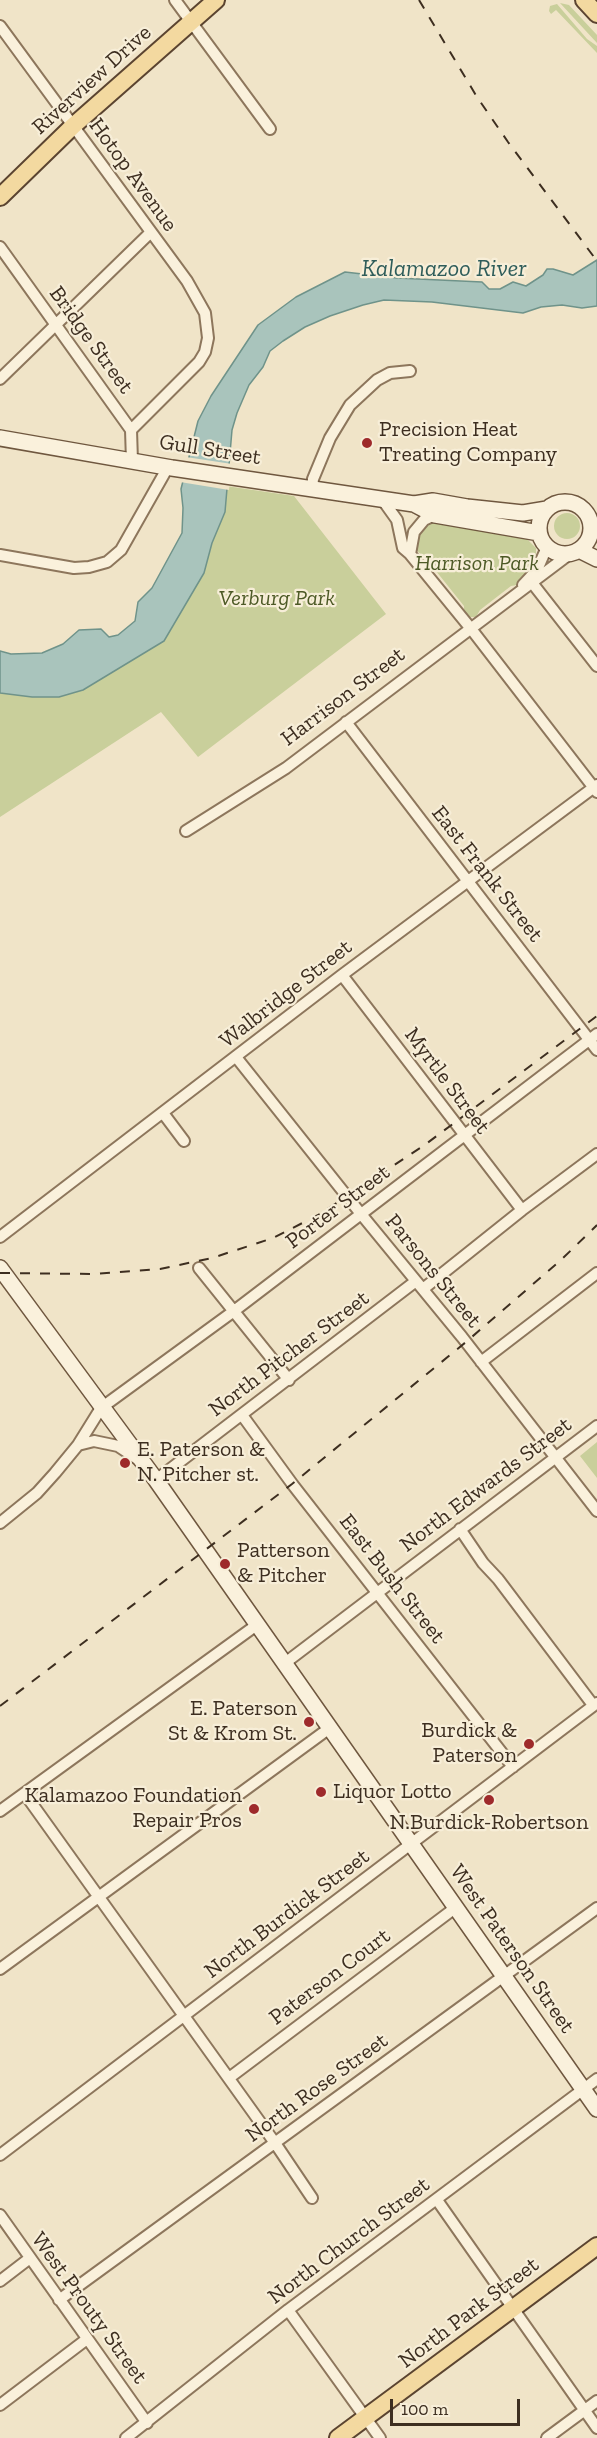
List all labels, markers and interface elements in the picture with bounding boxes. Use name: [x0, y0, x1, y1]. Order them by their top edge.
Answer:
street label: Riverview Drive: [27, 20, 157, 140]
street label: Hotop Avenue: [83, 113, 183, 237]
water label: Kalamazoo River: [362, 255, 526, 283]
street label: Bridge Street: [43, 281, 139, 399]
place label: Precision Heat Treating Company: [379, 417, 557, 469]
street label: Gull Street: [157, 429, 263, 471]
marker: Precision Heat Treating Company: [360, 436, 374, 450]
park label: Harrison Park: [415, 551, 539, 577]
park label: Verburg Park: [219, 586, 335, 612]
street label: Harrison Street: [276, 642, 410, 752]
street label: East Frank Street: [426, 801, 548, 947]
street label: Walbridge Street: [215, 934, 357, 1054]
street label: Myrtle Street: [398, 1023, 496, 1139]
street label: Porter Street: [281, 1159, 395, 1255]
street label: Parsons Street: [379, 1209, 487, 1333]
street label: North Pitcher Street: [204, 1285, 374, 1423]
street label: North Edwards Street: [395, 1412, 577, 1558]
place label: E. Paterson & N. Pitcher st.: [137, 1437, 265, 1488]
marker: E. Paterson & N. Pitcher st.: [118, 1456, 132, 1470]
street label: East Bush Street: [333, 1509, 451, 1649]
place label: Patterson & Pitcher: [237, 1538, 330, 1590]
marker: Patterson & Pitcher: [218, 1557, 232, 1571]
place label: E. Paterson St & Krom St.: [168, 1696, 297, 1748]
marker: E. Paterson St & Krom St.: [302, 1715, 316, 1729]
place label: Burdick & Paterson: [421, 1718, 517, 1770]
marker: Burdick & Paterson: [522, 1737, 536, 1751]
place label: Liquor Lotto: [333, 1779, 452, 1805]
place label: Kalamazoo Foundation Repair Pros: [24, 1783, 242, 1834]
marker: Liquor Lotto: [314, 1785, 328, 1799]
marker: N.Burdick-Robertson: [482, 1793, 496, 1807]
marker: Kalamazoo Foundation Repair Pros: [247, 1802, 261, 1816]
place label: N.Burdick-Robertson: [390, 1810, 588, 1836]
street label: North Burdick Street: [199, 1843, 375, 1985]
street label: West Paterson Street: [444, 1860, 580, 2038]
street label: Paterson Court: [264, 1923, 396, 2031]
street label: North Rose Street: [241, 2028, 393, 2148]
street label: North Church Street: [263, 2172, 435, 2310]
street label: West Prouty Street: [25, 2227, 153, 2389]
street label: North Park Street: [394, 2252, 544, 2374]
scale bar: [393, 2387, 524, 2425]
text: 100 m: [401, 2398, 448, 2420]

